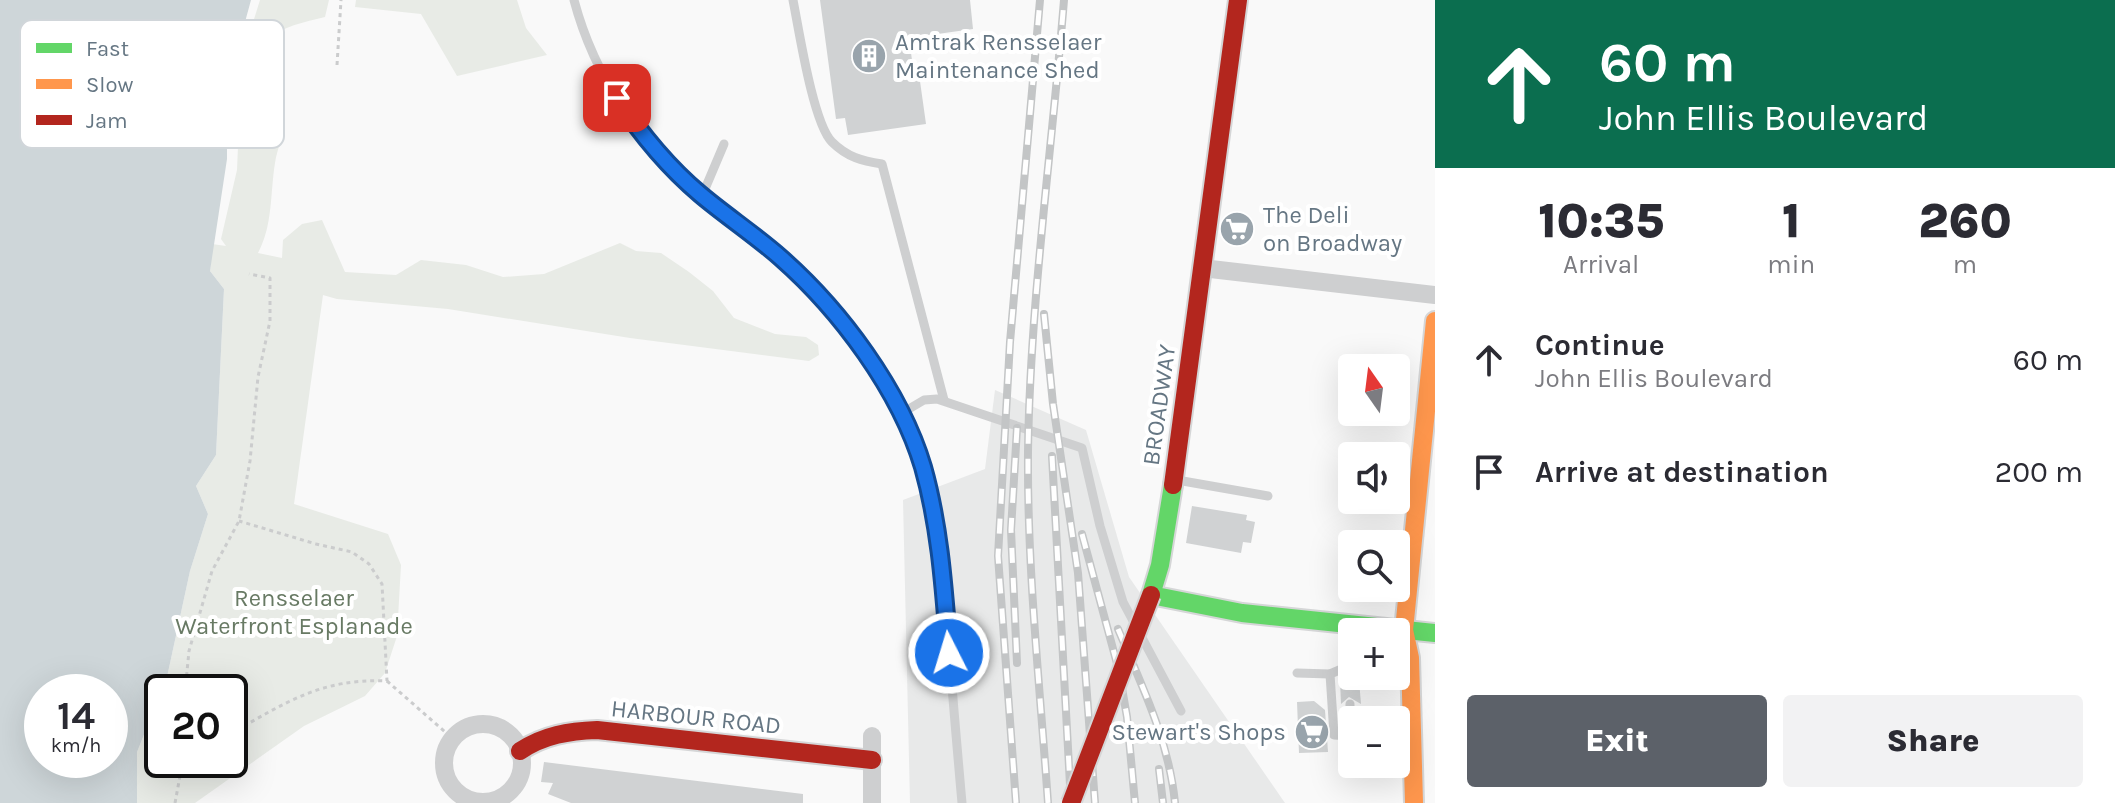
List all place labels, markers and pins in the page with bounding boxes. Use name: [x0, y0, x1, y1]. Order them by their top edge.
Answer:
place label: Amtrak Rensselaer Maintenance Shed: [895, 28, 1102, 84]
building icon: Amtrak Rensselaer Maintenance Shed: [850, 37, 888, 75]
pin: [583, 64, 651, 132]
place label: The Deli on Broadway: [1263, 201, 1402, 257]
supermarket icon: The Deli on Broadway: [1218, 210, 1256, 248]
supermarket icon: Stewart's Shops: [1293, 713, 1331, 751]
place label: Stewart's Shops: [1112, 718, 1286, 746]

